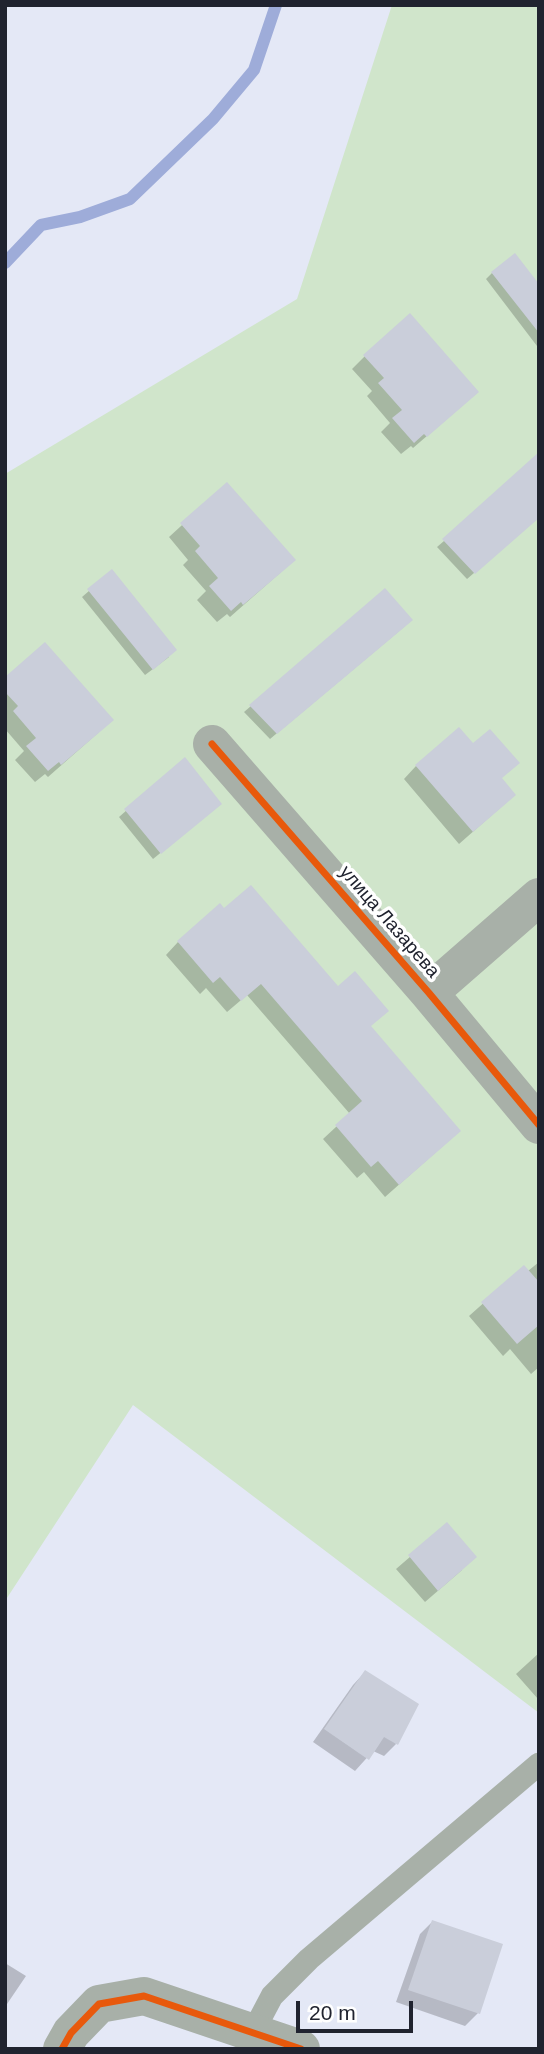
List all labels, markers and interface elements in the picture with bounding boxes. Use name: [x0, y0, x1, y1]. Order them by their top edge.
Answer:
street label: улица Лазарева: [334, 861, 444, 983]
scale bar: [299, 1988, 416, 2032]
text: 20 m: [309, 2001, 356, 2024]

